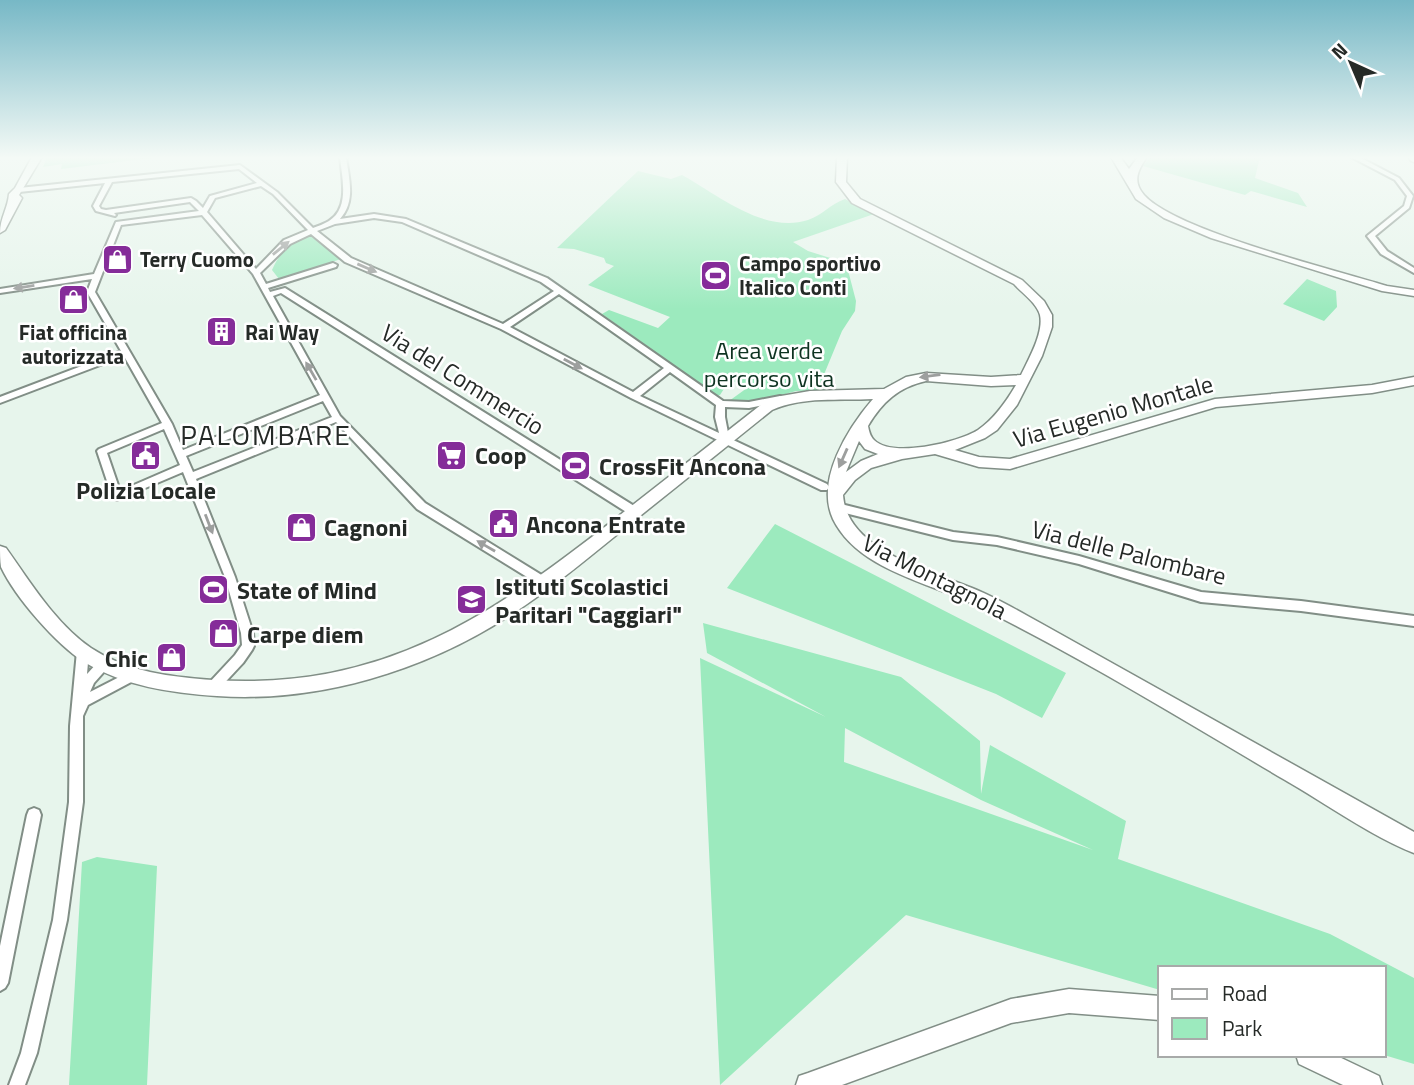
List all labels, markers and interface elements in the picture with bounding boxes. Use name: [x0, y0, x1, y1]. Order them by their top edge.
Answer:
north arrow: [1316, 28, 1386, 98]
text: N: [1324, 35, 1354, 65]
one-way arrow: [272, 241, 289, 256]
shop icon: Terry Cuomo: [100, 242, 134, 276]
place label: Terry Cuomo: [140, 243, 254, 275]
place label: Campo sportivo Italico Conti: [739, 247, 881, 303]
sports icon: Campo sportivo Italico Conti: [699, 258, 733, 292]
one-way arrow: [357, 262, 378, 273]
one-way arrow: [13, 282, 35, 293]
shop icon: Fiat officina autorizzata: [56, 283, 90, 317]
street label: Via del Commercio: [374, 314, 552, 444]
building icon: Rai Way: [205, 315, 239, 349]
place label: Fiat officina autorizzata: [19, 316, 127, 372]
place label: Rai Way: [245, 316, 319, 348]
park label: Area verde percorso vita: [704, 332, 834, 396]
one-way arrow: [563, 358, 583, 370]
one-way arrow: [305, 361, 317, 380]
street label: Via Eugenio Montale: [1009, 365, 1217, 457]
one-way arrow: [919, 371, 941, 382]
district label: PALOMBARE: [180, 413, 352, 456]
place label: Coop: [475, 437, 526, 473]
supermarket icon: Coop: [435, 438, 469, 472]
public building icon: Polizia Locale: [129, 439, 163, 473]
place label: CrossFit Ancona: [599, 448, 766, 484]
one-way arrow: [837, 448, 848, 469]
sports icon: CrossFit Ancona: [559, 449, 593, 483]
place label: Polizia Locale: [76, 472, 216, 508]
place label: Ancona Entrate: [526, 506, 685, 542]
public building icon: Ancona Entrate: [486, 507, 520, 541]
place label: Cagnoni: [324, 509, 408, 545]
shop icon: Cagnoni: [284, 510, 318, 544]
street label: Via delle Palombare: [1028, 510, 1230, 594]
one-way arrow: [203, 513, 214, 534]
street label: Via Montagnola: [856, 524, 1014, 628]
one-way arrow: [476, 541, 496, 553]
place label: Istituti Scolastici Paritari "Caggiari": [495, 568, 682, 632]
place label: State of Mind: [237, 572, 377, 608]
sports icon: State of Mind: [197, 573, 231, 607]
school or university icon: Istituti Scolastici Paritari "Caggiari": [455, 583, 489, 617]
place label: Carpe diem: [247, 616, 364, 652]
shop icon: Carpe diem: [207, 617, 241, 651]
place label: Chic: [105, 640, 148, 676]
shop icon: Chic: [154, 641, 188, 675]
legend: [1158, 966, 1386, 1057]
text: Road: [1222, 977, 1267, 1009]
text: Park: [1222, 1012, 1262, 1044]

